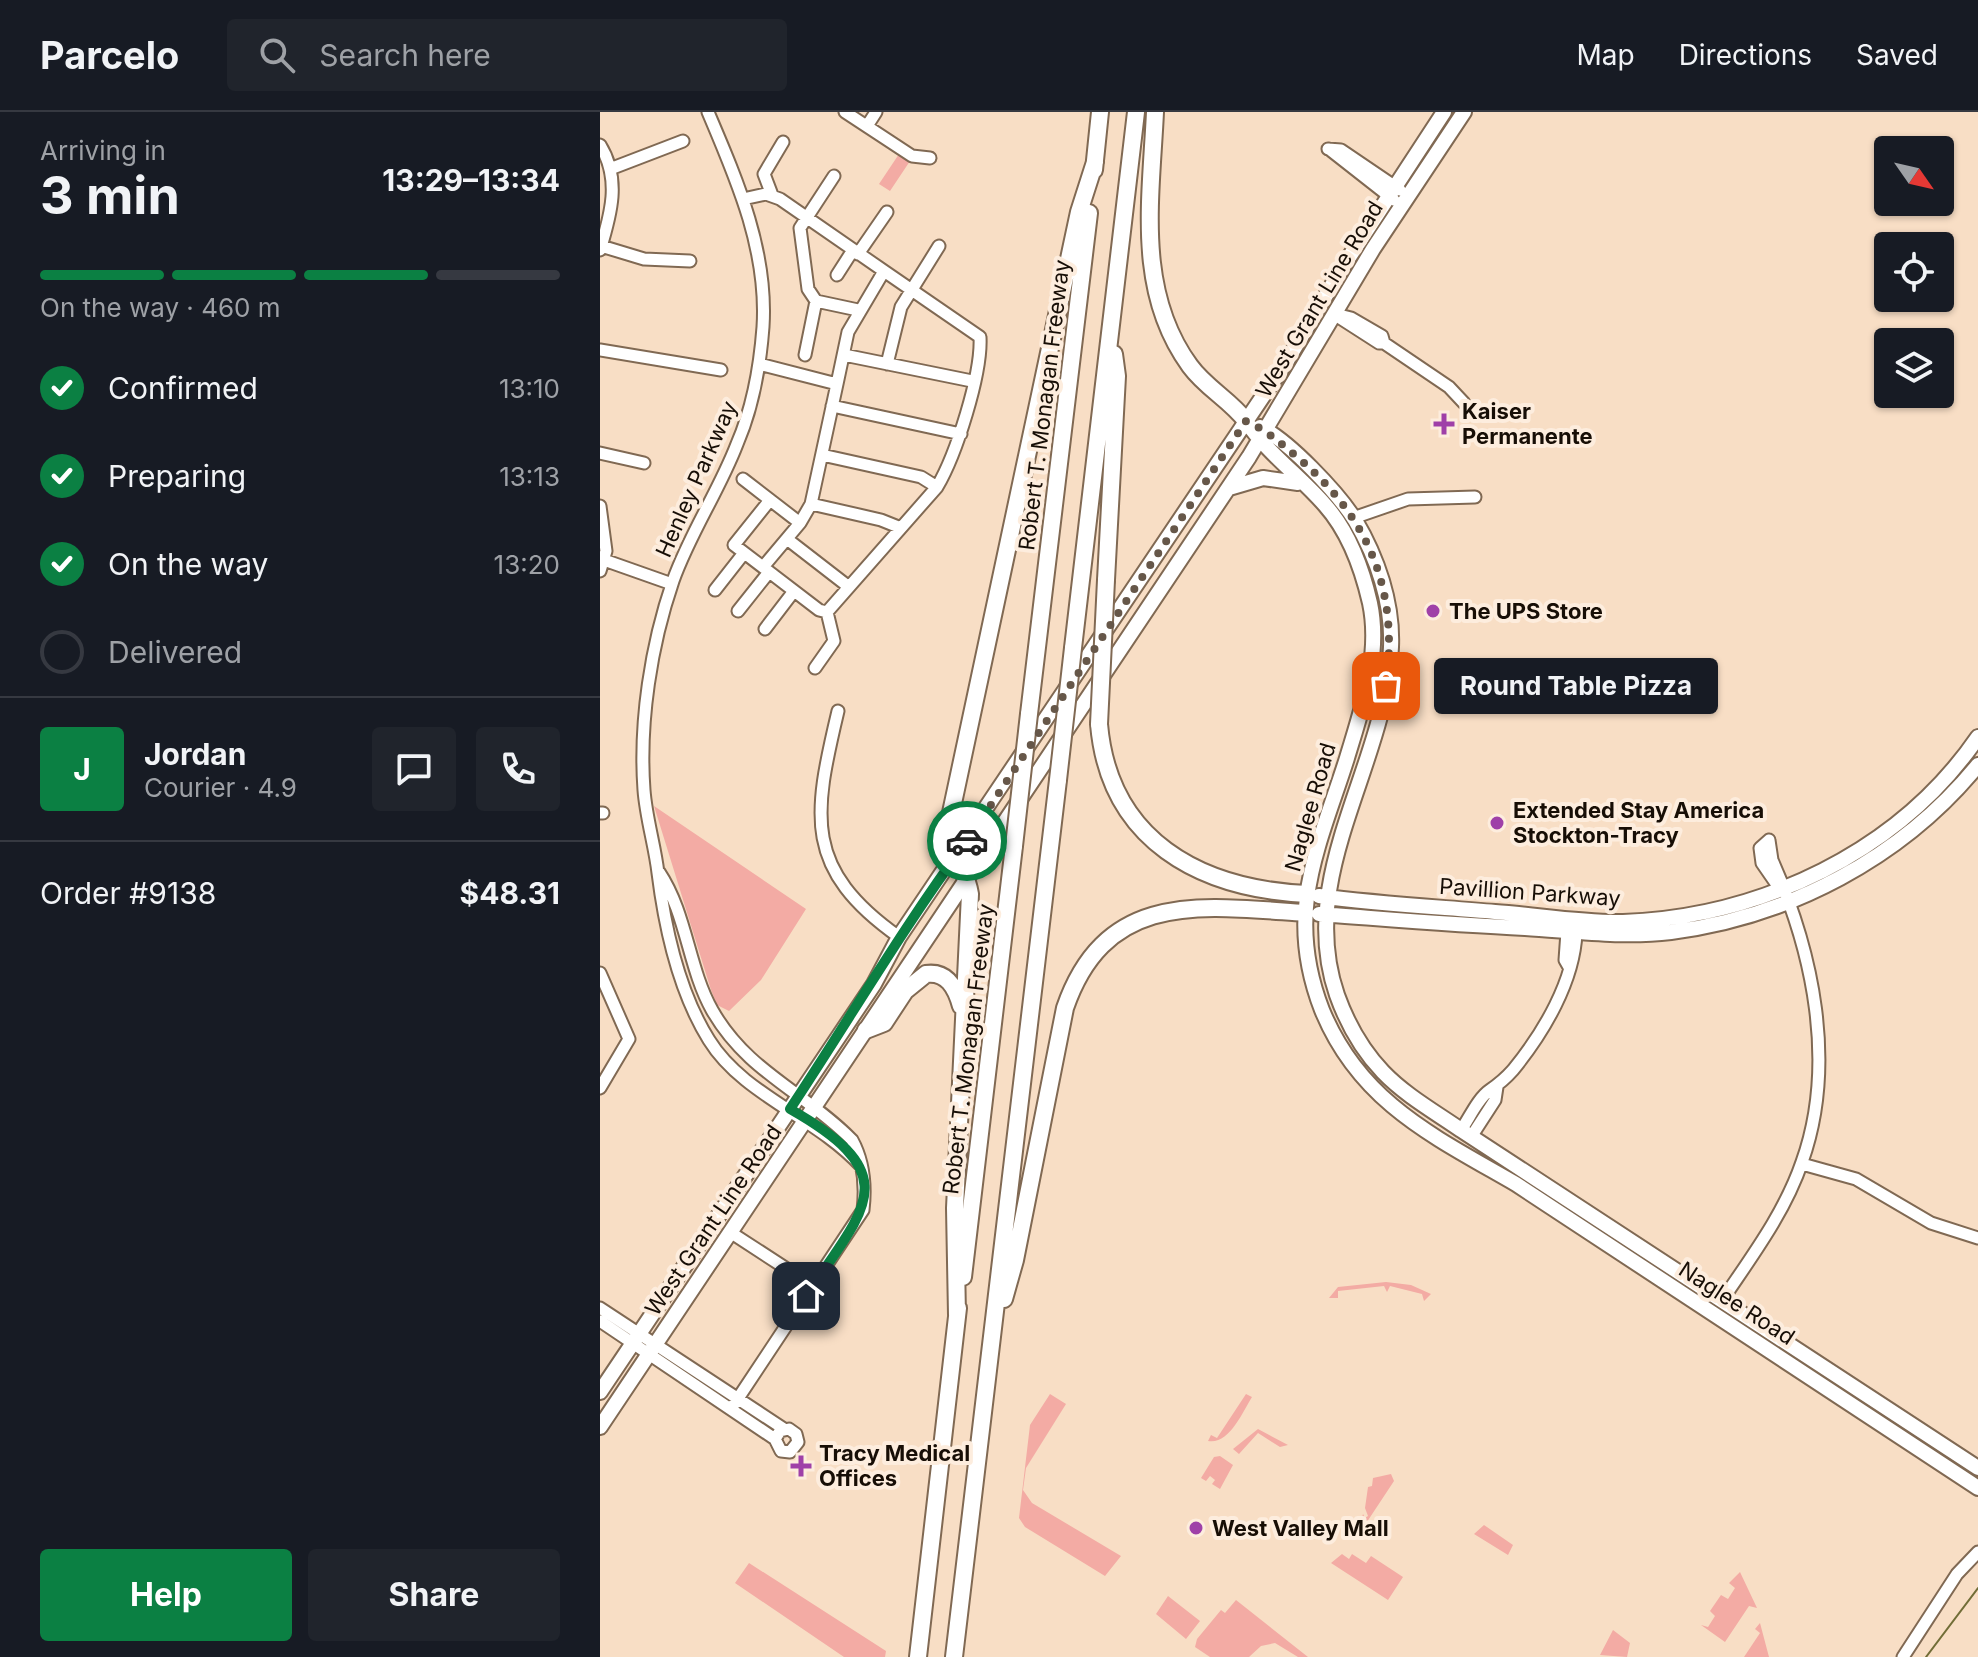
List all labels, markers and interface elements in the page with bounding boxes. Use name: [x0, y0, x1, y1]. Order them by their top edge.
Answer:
search box: [227, 19, 787, 91]
text: Parcelo: [40, 32, 179, 78]
icon: search: [255, 33, 299, 77]
text: Search here: [319, 37, 491, 73]
text: Map: [1576, 38, 1635, 72]
text: Directions: [1679, 38, 1812, 72]
text: Saved: [1856, 38, 1938, 72]
text: Arriving in: [40, 135, 166, 166]
north arrow: [1874, 136, 1954, 216]
map controls: [1874, 136, 1954, 408]
text: 13:29–13:34: [382, 162, 560, 198]
text: 3 min: [40, 164, 180, 227]
street label: West Grant Line Road: [1250, 196, 1388, 402]
button: locate: [1874, 232, 1954, 312]
street label: Robert T. Monagan Freeway: [1013, 258, 1075, 552]
text: On the way · 460 m: [40, 292, 281, 323]
button: layers: [1874, 328, 1954, 408]
icon: check: [40, 366, 84, 410]
text: Confirmed: [108, 370, 258, 406]
text: 13:10: [499, 373, 560, 404]
street label: Henley Parkway: [650, 397, 742, 561]
place label: Kaiser Permanente: [1462, 398, 1593, 449]
marker: Kaiser Permanente: [1433, 413, 1455, 435]
icon: check: [40, 454, 84, 498]
text: Preparing: [108, 458, 246, 494]
text: 13:13: [499, 461, 560, 492]
icon: check: [40, 542, 84, 586]
text: On the way: [108, 546, 268, 582]
text: 13:20: [494, 549, 560, 580]
place label: The UPS Store: [1449, 598, 1603, 624]
marker: The UPS Store: [1424, 602, 1442, 620]
text: Delivered: [108, 634, 242, 670]
pin: [1352, 652, 1420, 720]
callout: Round Table Pizza: [1434, 658, 1718, 714]
icon: bag: [1364, 664, 1408, 708]
text: Round Table Pizza: [1460, 670, 1692, 701]
button: chat: [372, 727, 456, 811]
button: phone: [476, 727, 560, 811]
text: Jordan: [144, 736, 246, 772]
street label: Naglee Road: [1279, 740, 1341, 874]
text: J: [73, 751, 91, 787]
text: Courier · 4.9: [144, 772, 297, 803]
place label: Extended Stay America Stockton-Tracy: [1513, 797, 1764, 848]
courier: [927, 801, 1007, 881]
marker: Extended Stay America Stockton-Tracy: [1488, 814, 1506, 832]
icon: car: [945, 819, 989, 863]
street label: Pavillion Parkway: [1438, 873, 1622, 911]
text: Order #9138: [40, 875, 216, 911]
text: $48.31: [460, 875, 560, 911]
street label: Robert T. Monagan Freeway: [937, 902, 999, 1196]
street label: West Grant Line Road: [639, 1120, 787, 1320]
street label: Naglee Road: [1674, 1256, 1800, 1350]
pin: [772, 1262, 840, 1330]
icon: home: [784, 1274, 828, 1318]
place label: Tracy Medical Offices: [819, 1440, 970, 1491]
marker: Tracy Medical Offices: [790, 1455, 812, 1477]
place label: West Valley Mall: [1212, 1515, 1389, 1541]
marker: West Valley Mall: [1187, 1519, 1205, 1537]
button: Help: [40, 1549, 292, 1641]
button: Share: [308, 1549, 560, 1641]

